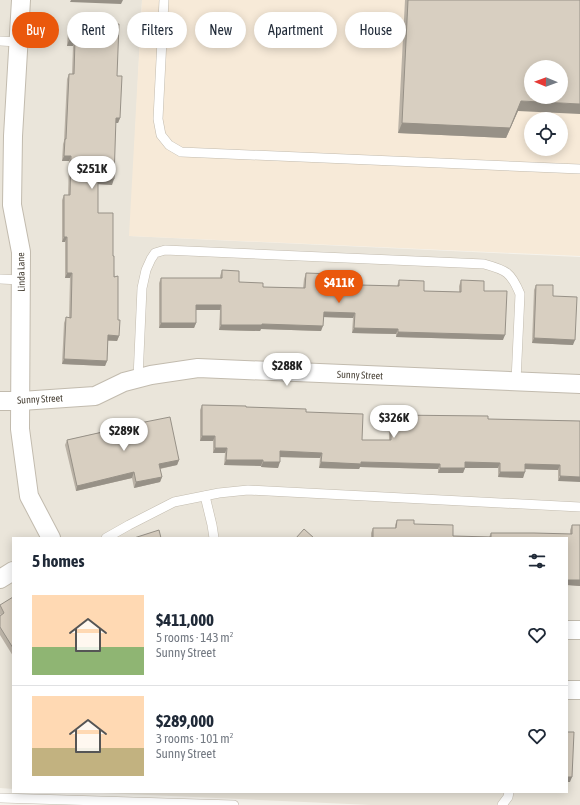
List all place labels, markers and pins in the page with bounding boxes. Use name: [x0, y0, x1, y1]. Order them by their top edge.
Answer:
pin: $251K: [64, 156, 120, 190]
pin: $411K: [311, 270, 367, 304]
pin: $288K: [259, 353, 315, 387]
pin: $326K: [366, 405, 422, 439]
pin: $289K: [96, 418, 152, 452]

